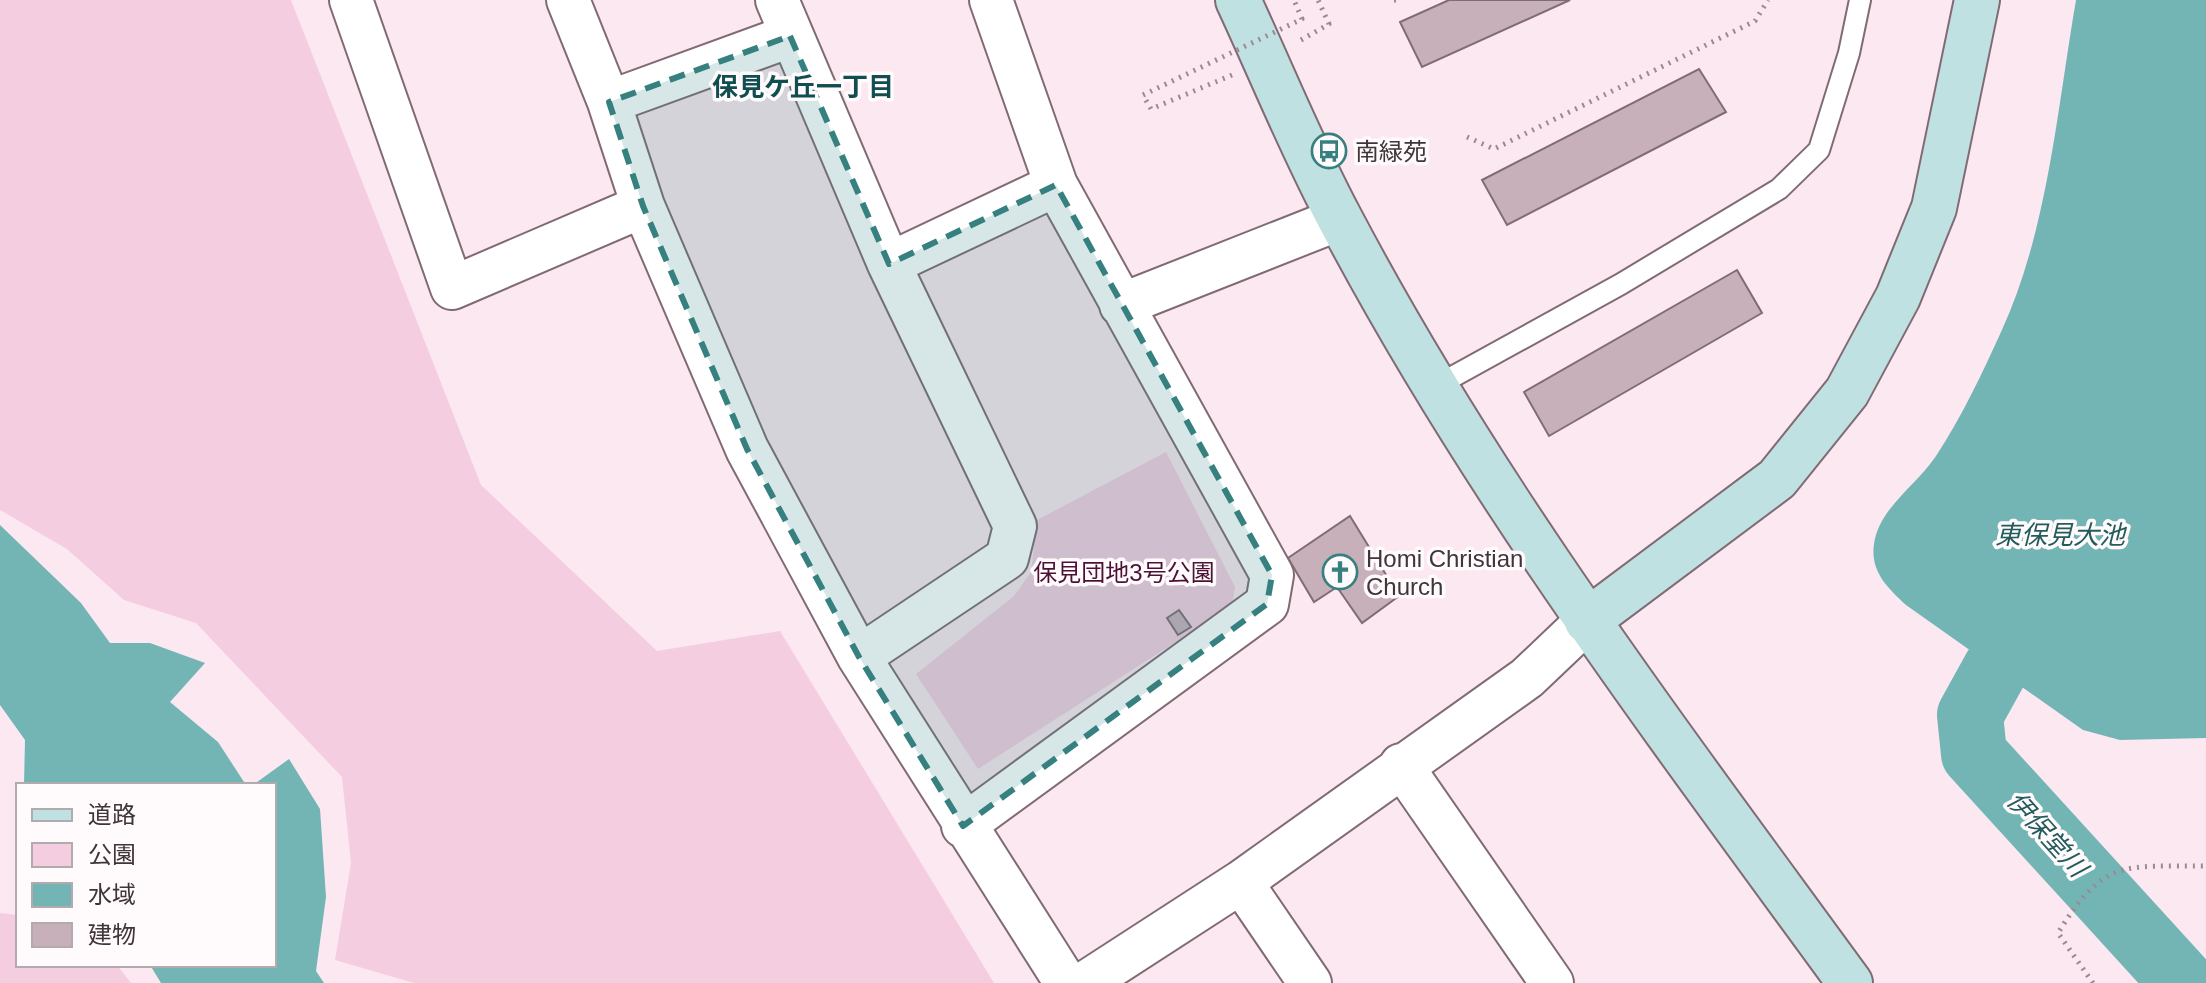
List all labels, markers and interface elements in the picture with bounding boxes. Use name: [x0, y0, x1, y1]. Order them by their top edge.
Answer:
district label: 保見ケ丘一丁目: [712, 72, 894, 102]
bus stop icon: 南緑苑: [1310, 132, 1348, 170]
place label: 南緑苑: [1355, 138, 1427, 165]
water label: 東保見大池: [1995, 520, 2128, 550]
place label: Homi Christian Church: [1366, 545, 1523, 600]
church icon: Homi Christian Church: [1321, 553, 1359, 591]
park label: 保見団地3号公園: [1033, 559, 1215, 586]
legend: [16, 783, 276, 967]
water label: 伊保堂川: [2001, 785, 2095, 885]
text: 道路: [88, 801, 136, 828]
text: 公園: [88, 841, 136, 868]
text: 水域: [88, 881, 136, 908]
text: 建物: [88, 921, 136, 948]

